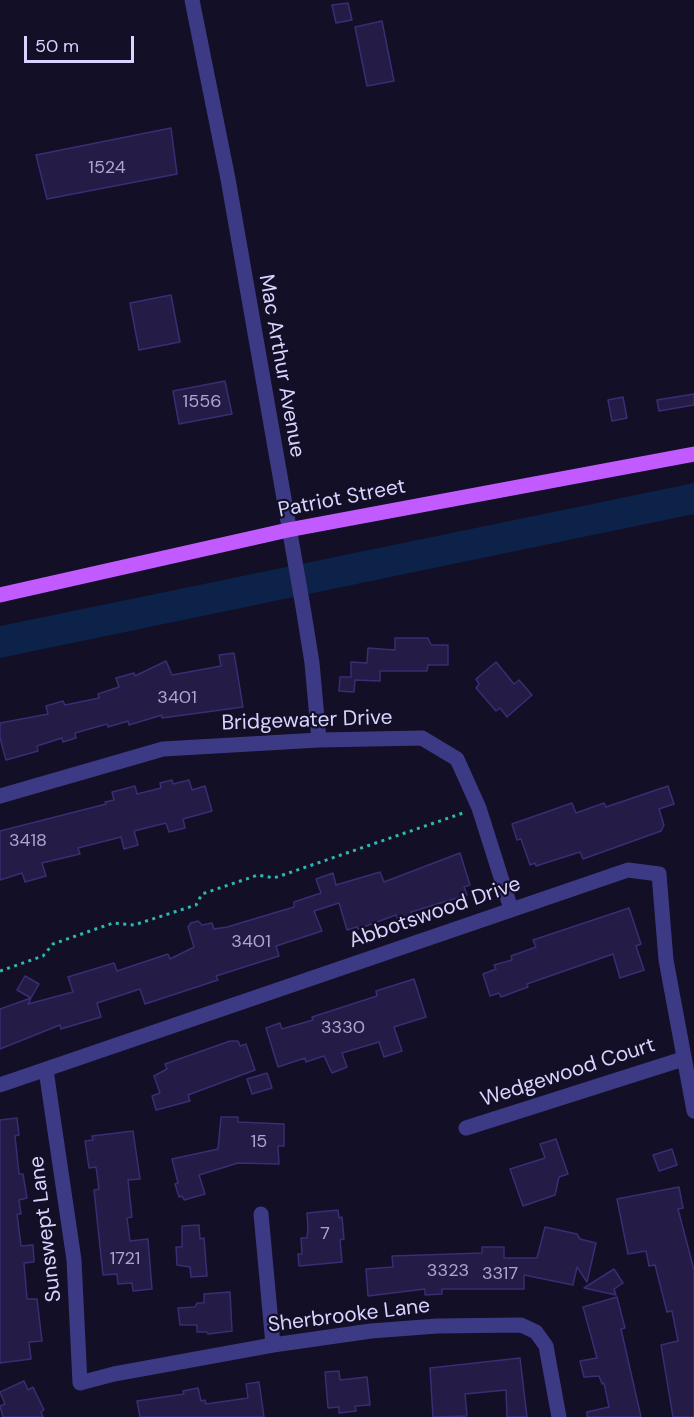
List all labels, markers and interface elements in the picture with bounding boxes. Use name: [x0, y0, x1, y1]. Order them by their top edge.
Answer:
scale bar: [27, 24, 136, 62]
text: 50 m: [35, 34, 79, 58]
house number: 1524: [88, 157, 126, 179]
street label: Mac Arthur Avenue: [252, 272, 310, 460]
house number: 1556: [183, 391, 221, 413]
street label: Patriot Street: [276, 474, 408, 524]
house number: 3401: [157, 687, 197, 709]
street label: Bridgewater Drive: [221, 705, 393, 737]
house number: 3418: [9, 830, 47, 852]
street label: Abbotswood Drive: [346, 872, 524, 954]
house number: 3401: [231, 931, 271, 953]
house number: 3330: [321, 1017, 365, 1039]
street label: Wedgewood Court: [478, 1033, 658, 1113]
house number: 15: [251, 1131, 267, 1153]
street label: Sunswept Lane: [25, 1155, 67, 1303]
house number: 7: [320, 1223, 330, 1245]
house number: 1721: [110, 1248, 140, 1270]
house number: 3323: [427, 1260, 469, 1282]
house number: 3317: [482, 1263, 518, 1285]
street label: Sherbrooke Lane: [266, 1294, 432, 1338]

